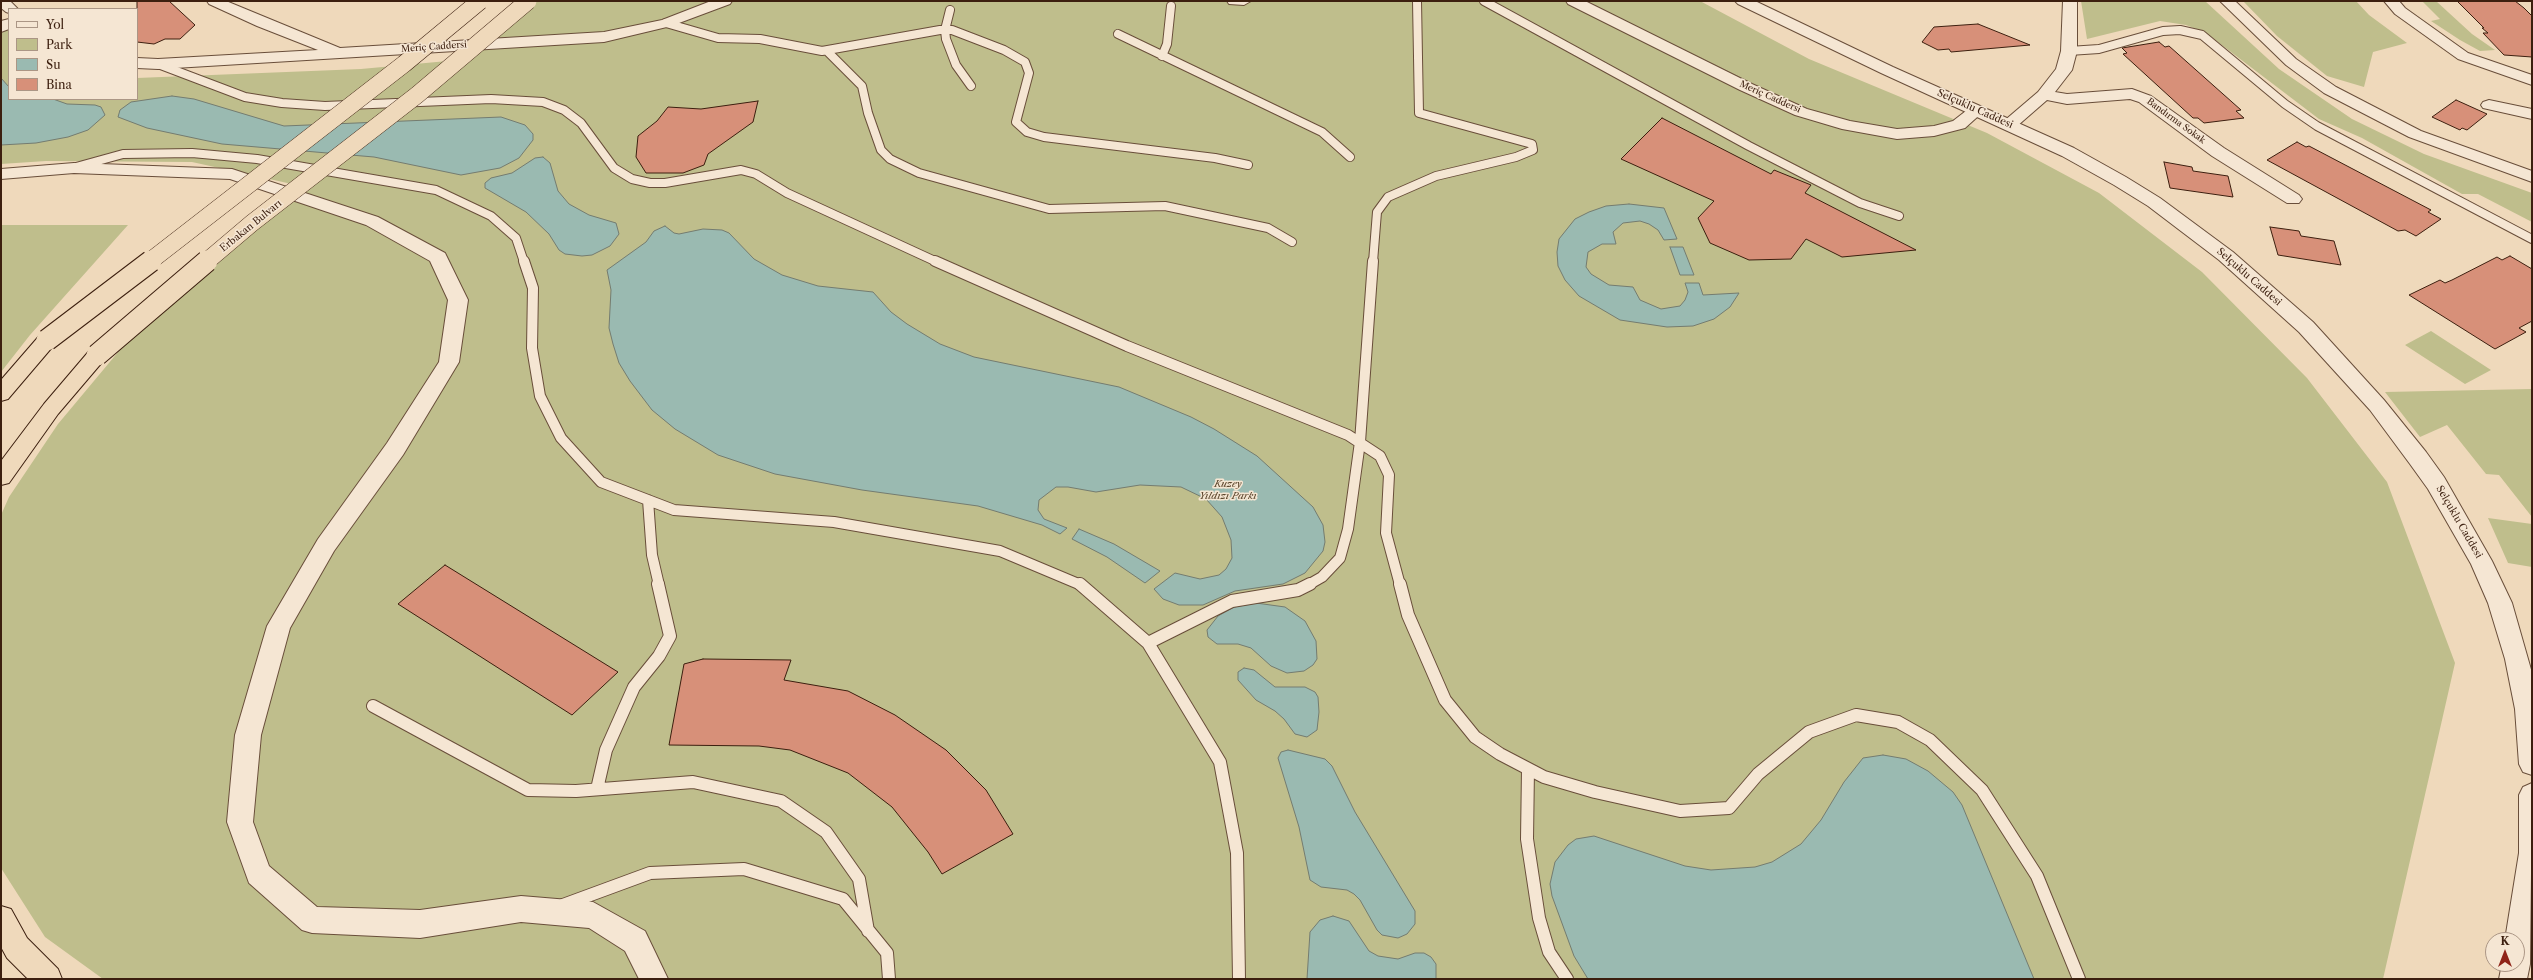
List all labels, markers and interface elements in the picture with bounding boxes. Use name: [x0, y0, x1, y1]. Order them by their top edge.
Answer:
legend: [8, 8, 138, 100]
text: Yol: [46, 17, 64, 32]
text: Park: [46, 37, 72, 52]
street label: Meriç Caddersi: [401, 39, 467, 55]
text: Su: [46, 57, 61, 72]
text: Bina: [46, 77, 72, 92]
street label: Meriç Caddersi: [1738, 79, 1802, 115]
street label: Selçuklu Caddesi: [1935, 87, 2015, 131]
street label: Bandırma Sokak: [2144, 96, 2208, 146]
street label: Erbakan Bulvarı: [218, 197, 284, 255]
street label: Selçuklu Caddesi: [2214, 246, 2284, 308]
park label: Kuzey Yıldızı Parkı: [1199, 478, 1257, 502]
street label: Selçuklu Caddesi: [2433, 484, 2485, 560]
north arrow: [2485, 932, 2525, 972]
text: K: [2501, 934, 2509, 948]

